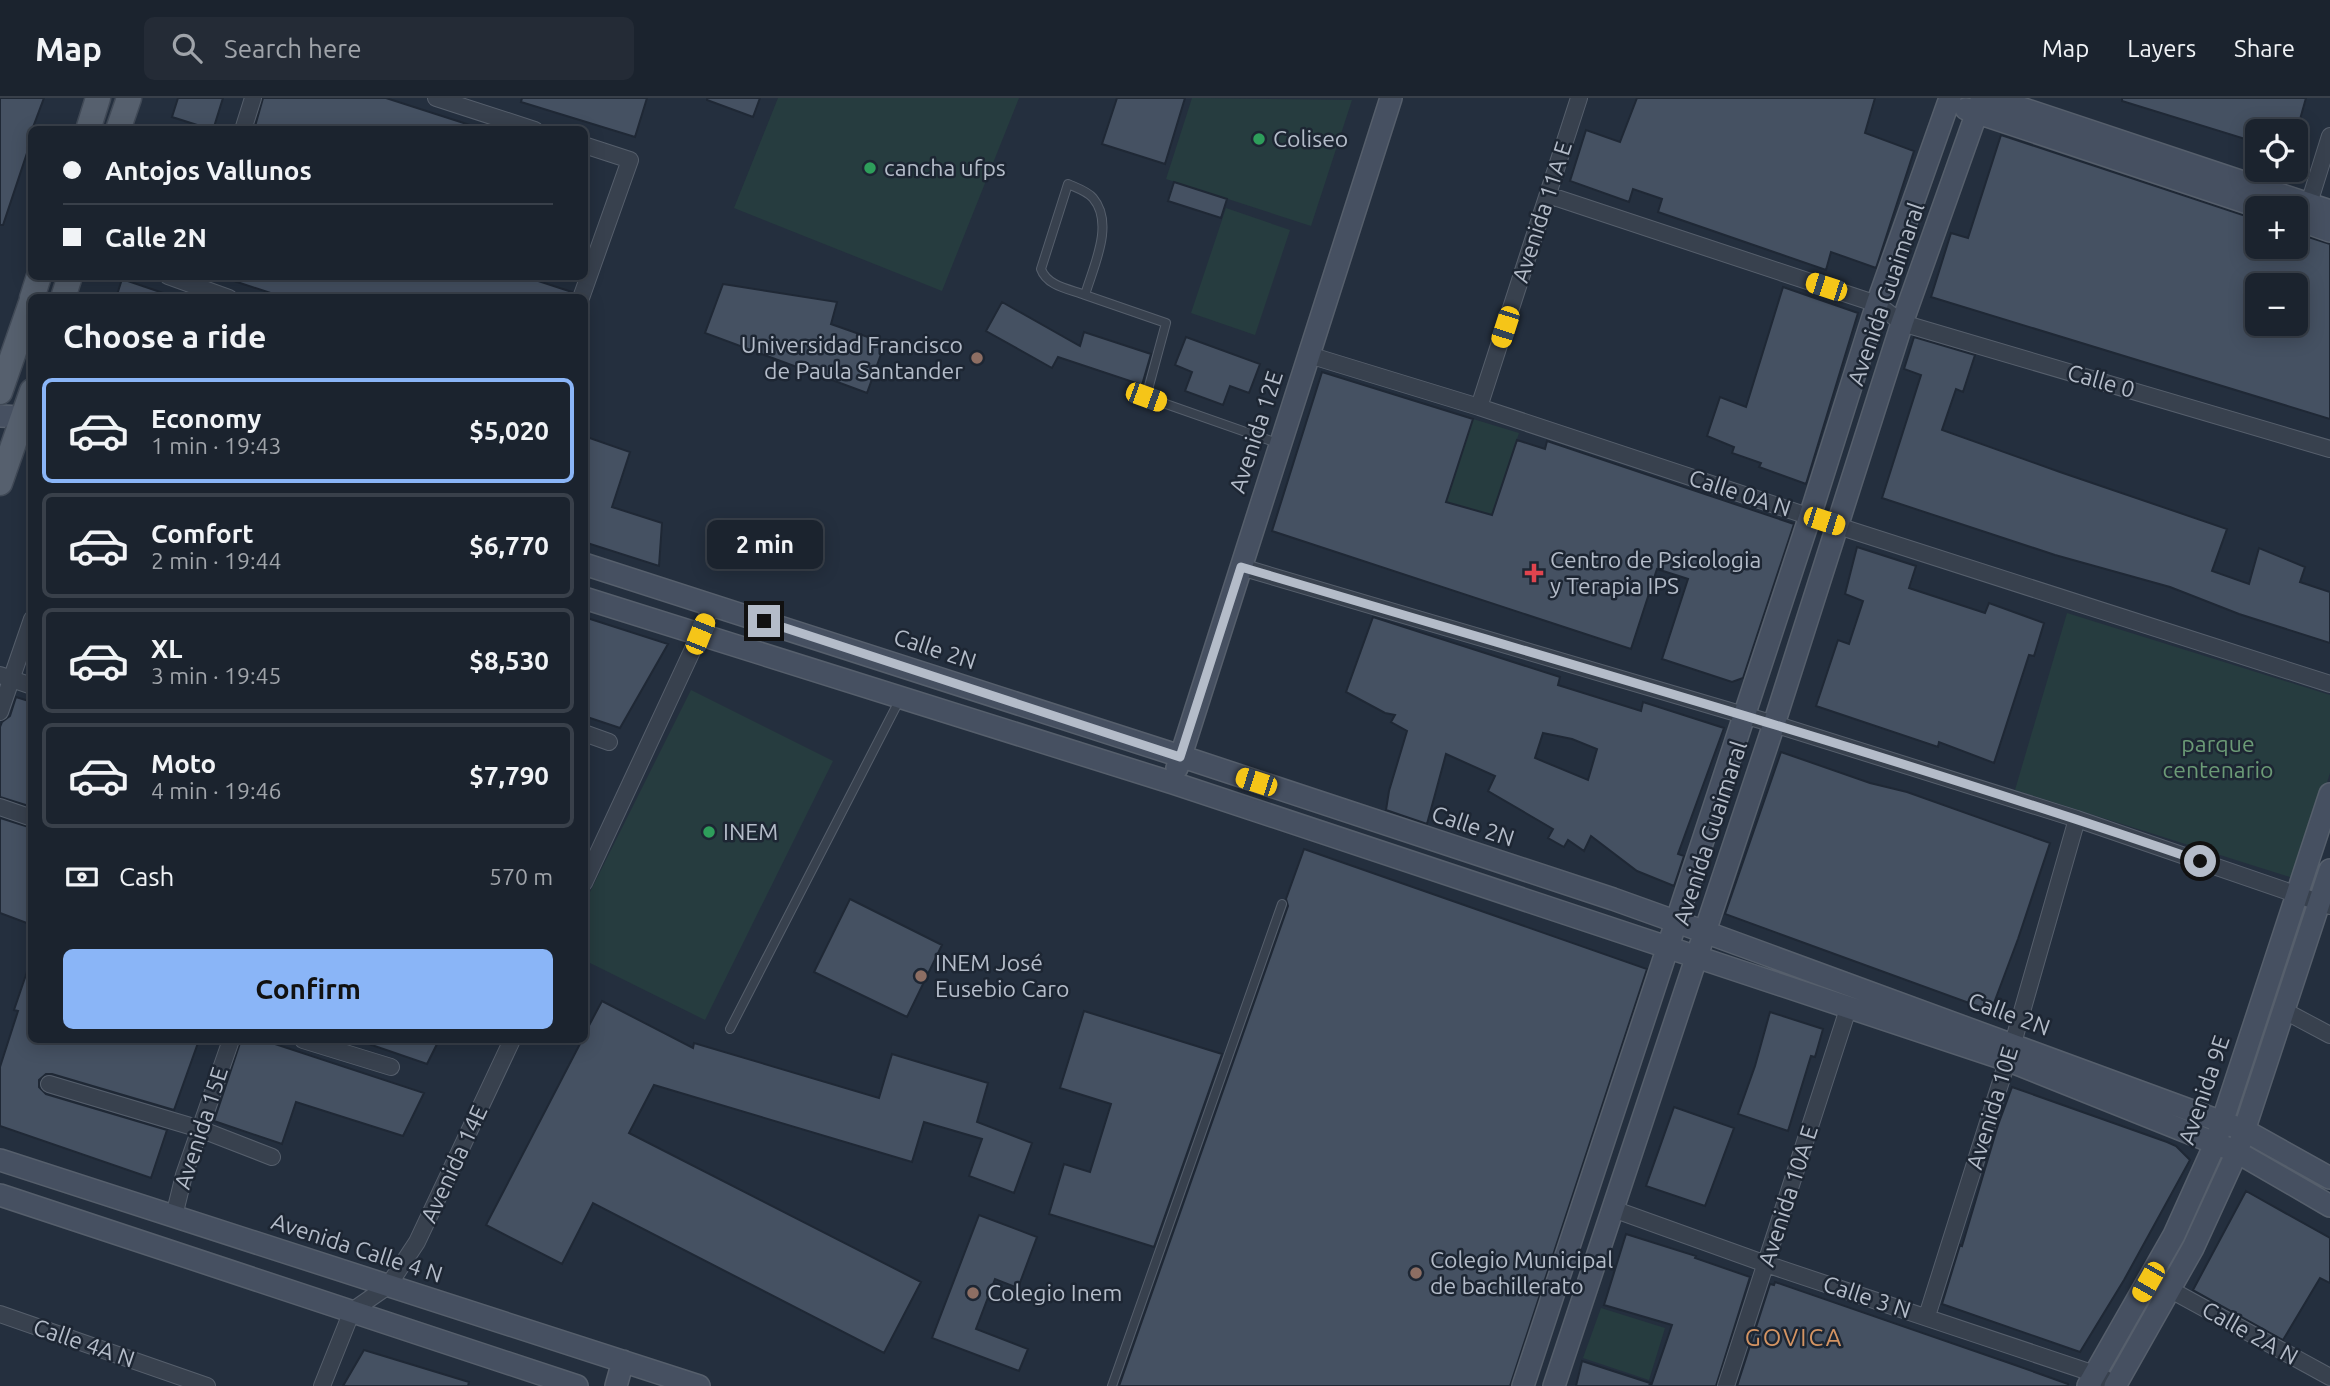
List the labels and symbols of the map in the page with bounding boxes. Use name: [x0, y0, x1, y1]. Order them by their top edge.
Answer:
place label: Coliseo: [1273, 126, 1348, 151]
marker: Coliseo: [1251, 131, 1267, 147]
street label: Avenida 11A E: [1507, 138, 1576, 286]
place label: cancha ufps: [884, 155, 1006, 180]
marker: cancha ufps: [862, 160, 878, 176]
street label: Avenida Guaimaral: [1842, 199, 1929, 389]
car: [1803, 271, 1850, 303]
car: [1489, 304, 1522, 350]
place label: Universidad Francisco de Paula Santander: [741, 332, 963, 383]
marker: Universidad Francisco de Paula Santander: [969, 350, 985, 366]
street label: Calle 0: [2065, 359, 2138, 402]
street label: Avenida 12E: [1224, 368, 1287, 496]
car: [1123, 380, 1170, 414]
street label: Calle 0A N: [1686, 464, 1794, 521]
car: [1801, 505, 1848, 537]
callout: 2 min: [706, 519, 822, 568]
place label: Centro de Psicologia y Terapia IPS: [1550, 547, 1761, 598]
marker: Centro de Psicologia y Terapia IPS: [1524, 563, 1544, 583]
route end: [748, 605, 780, 637]
car: [683, 611, 718, 657]
street label: Calle 2N: [891, 623, 980, 674]
park label: parque centenario: [2163, 731, 2273, 782]
street label: Avenida Guaimaral: [1668, 738, 1751, 928]
car: [1233, 766, 1280, 798]
street label: Calle 2N: [1429, 800, 1518, 851]
place label: INEM: [723, 819, 778, 844]
marker: INEM: [701, 824, 717, 840]
route start: [2184, 845, 2216, 877]
place label: INEM José Eusebio Caro: [935, 950, 1069, 1001]
marker: INEM José Eusebio Caro: [913, 968, 929, 984]
street label: Calle 2N: [1965, 987, 2054, 1040]
street label: Avenida 9E: [2173, 1032, 2234, 1148]
street label: Avenida 10E: [1961, 1044, 2022, 1172]
street label: Avenida 15E: [169, 1064, 232, 1192]
street label: Avenida 14E: [415, 1101, 492, 1226]
street label: Avenida 10A E: [1753, 1122, 1822, 1270]
street label: Avenida Calle 4 N: [268, 1208, 446, 1287]
place label: Colegio Municipal de bachillerato: [1430, 1247, 1613, 1298]
car: [2129, 1259, 2168, 1305]
marker: Colegio Municipal de bachillerato: [1408, 1265, 1424, 1281]
street label: Calle 3 N: [1820, 1271, 1914, 1322]
place label: Colegio Inem: [987, 1280, 1122, 1305]
marker: Colegio Inem: [965, 1285, 981, 1301]
street label: Calle 2A N: [2198, 1296, 2302, 1369]
street label: Calle 4A N: [30, 1314, 138, 1372]
district label: GOVICA: [1745, 1324, 1843, 1351]

